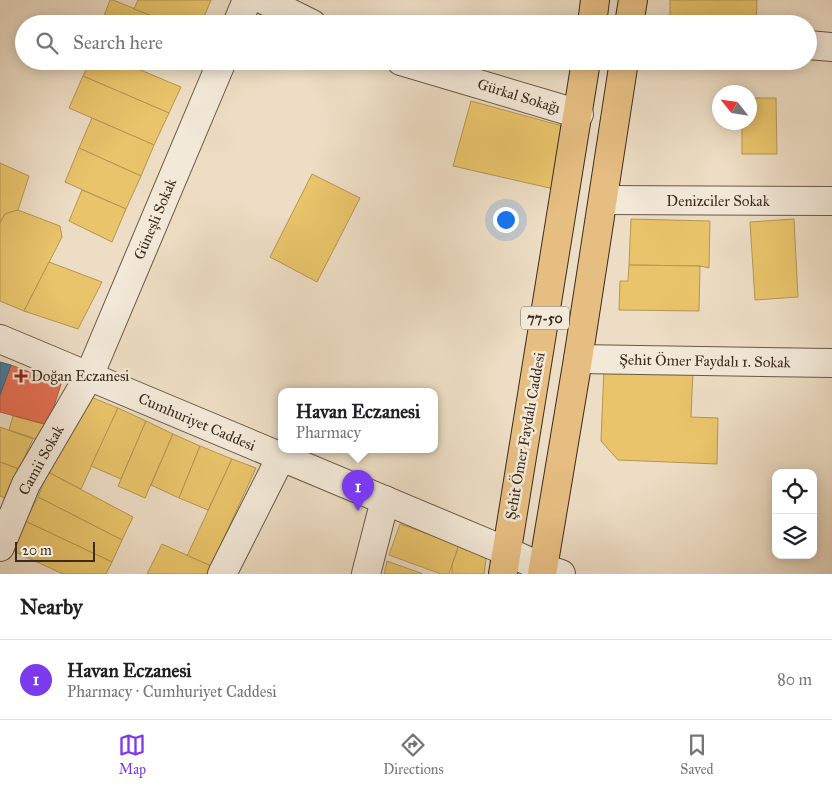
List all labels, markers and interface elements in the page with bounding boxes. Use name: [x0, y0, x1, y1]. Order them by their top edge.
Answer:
search box: [15, 15, 817, 70]
icon: search: [33, 29, 61, 57]
text: Search here: [73, 31, 163, 54]
street label: Gürkal Sokağı: [475, 75, 563, 117]
north arrow: [712, 85, 757, 130]
street label: Güneşli Sokak: [130, 176, 180, 262]
street label: Denizciler Sokak: [666, 192, 770, 210]
your location: [493, 207, 519, 233]
road number: 77-50: [521, 306, 569, 330]
street label: Şehit Ömer Faydalı 1. Sokak: [619, 350, 791, 371]
street label: Şehit Ömer Faydalı Caddesi: [500, 351, 549, 521]
place label: Doğan Eczanesi: [31, 367, 130, 385]
marker: Doğan Eczanesi: [15, 370, 27, 382]
popup: [278, 388, 438, 453]
street label: Cumhuriyet Caddesi: [136, 389, 258, 455]
text: Havan Eczanesi: [296, 400, 420, 423]
street label: Camii Sokak: [14, 422, 68, 498]
text: Pharmacy: [296, 423, 361, 442]
map controls: [772, 469, 817, 559]
button: locate: [772, 469, 817, 514]
pin: 1: [342, 470, 374, 511]
button: layers: [772, 514, 817, 559]
scale bar: [15, 539, 95, 562]
text: 20 m: [22, 542, 52, 559]
text: Nearby: [20, 594, 83, 620]
text: Havan Eczanesi: [67, 659, 192, 682]
text: 1: [33, 670, 39, 689]
text: 80 m: [777, 670, 812, 689]
text: Pharmacy · Cumhuriyet Caddesi: [67, 682, 277, 701]
tab: Map: [118, 731, 146, 778]
tab: Directions: [383, 731, 444, 778]
tab: Saved: [680, 731, 714, 778]

